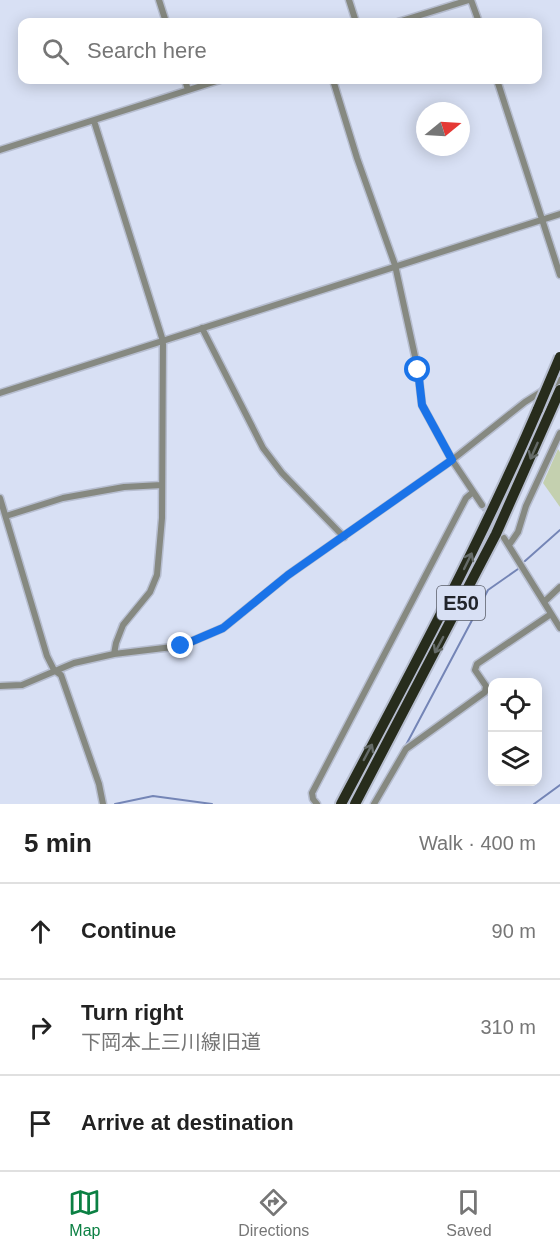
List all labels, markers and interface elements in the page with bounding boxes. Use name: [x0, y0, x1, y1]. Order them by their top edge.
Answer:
search box: [18, 18, 542, 84]
icon: search: [39, 35, 72, 68]
text: Search here: [87, 38, 207, 63]
north arrow: [416, 102, 470, 156]
route start: [404, 356, 430, 382]
one-way arrow: [527, 441, 539, 459]
one-way arrow: [462, 552, 474, 570]
road number: E50: [437, 586, 485, 620]
route end: [167, 632, 193, 658]
one-way arrow: [433, 635, 444, 653]
map controls: [488, 678, 542, 786]
button: locate: [488, 678, 542, 732]
button: layers: [488, 732, 542, 786]
one-way arrow: [363, 744, 374, 762]
text: 5 min: [24, 828, 92, 858]
text: Walk · 400 m: [419, 832, 536, 854]
icon: ahead: [24, 915, 57, 948]
text: Continue: [81, 918, 176, 943]
text: 90 m: [492, 920, 536, 942]
text: Turn right: [81, 1000, 183, 1025]
icon: right: [24, 1011, 57, 1044]
text: 310 m: [480, 1016, 536, 1038]
text: 下岡本上三川線旧道: [81, 1031, 261, 1053]
icon: arrive: [24, 1107, 57, 1140]
text: Arrive at destination: [81, 1110, 294, 1135]
tab: Map: [68, 1186, 101, 1240]
tab: Directions: [238, 1186, 309, 1240]
tab: Saved: [446, 1186, 492, 1240]

